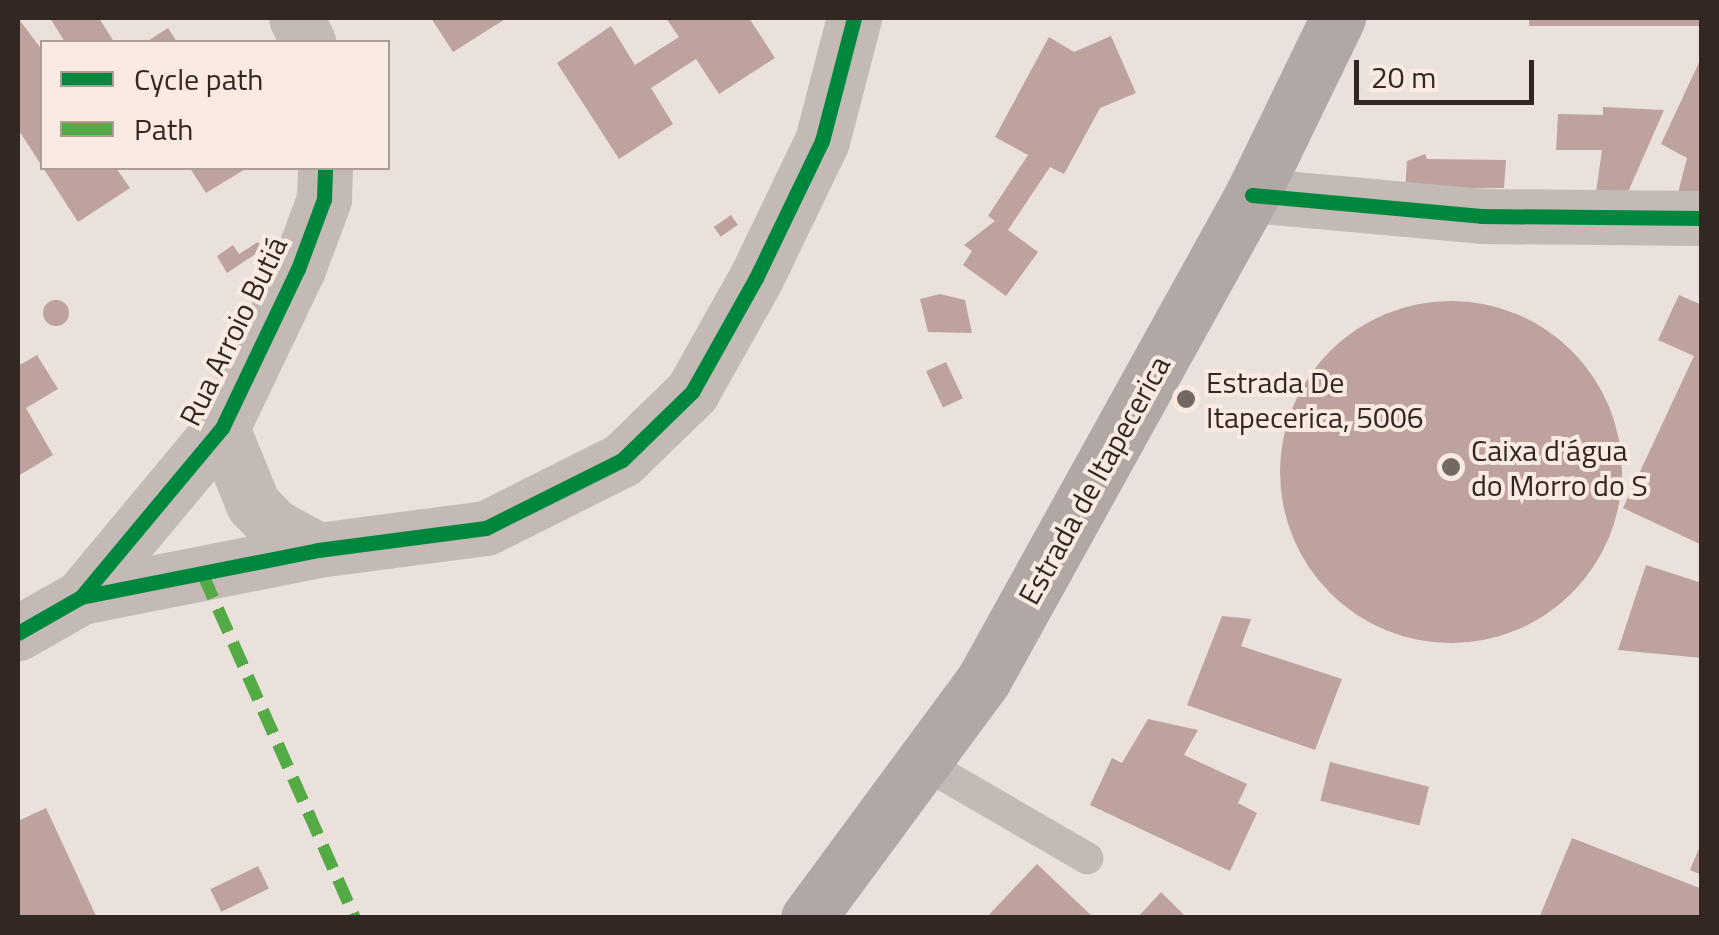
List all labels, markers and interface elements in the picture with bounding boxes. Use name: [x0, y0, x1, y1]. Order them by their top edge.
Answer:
legend: [40, 40, 390, 170]
scale bar: [1359, 40, 1539, 102]
text: 20 m: [1371, 54, 1436, 100]
text: Cycle path: [134, 56, 263, 102]
text: Path: [134, 106, 193, 152]
street label: Rua Arroio Butiá: [172, 231, 294, 431]
street label: Estrada de Itapecerica: [1011, 349, 1177, 611]
place label: Estrada De Itapecerica, 5006: [1206, 364, 1423, 434]
marker: Estrada De Itapecerica, 5006: [1175, 388, 1197, 410]
place label: Caixa d'água do Morro do S: [1471, 432, 1648, 502]
marker: Caixa d'água do Morro do S: [1440, 456, 1462, 478]

